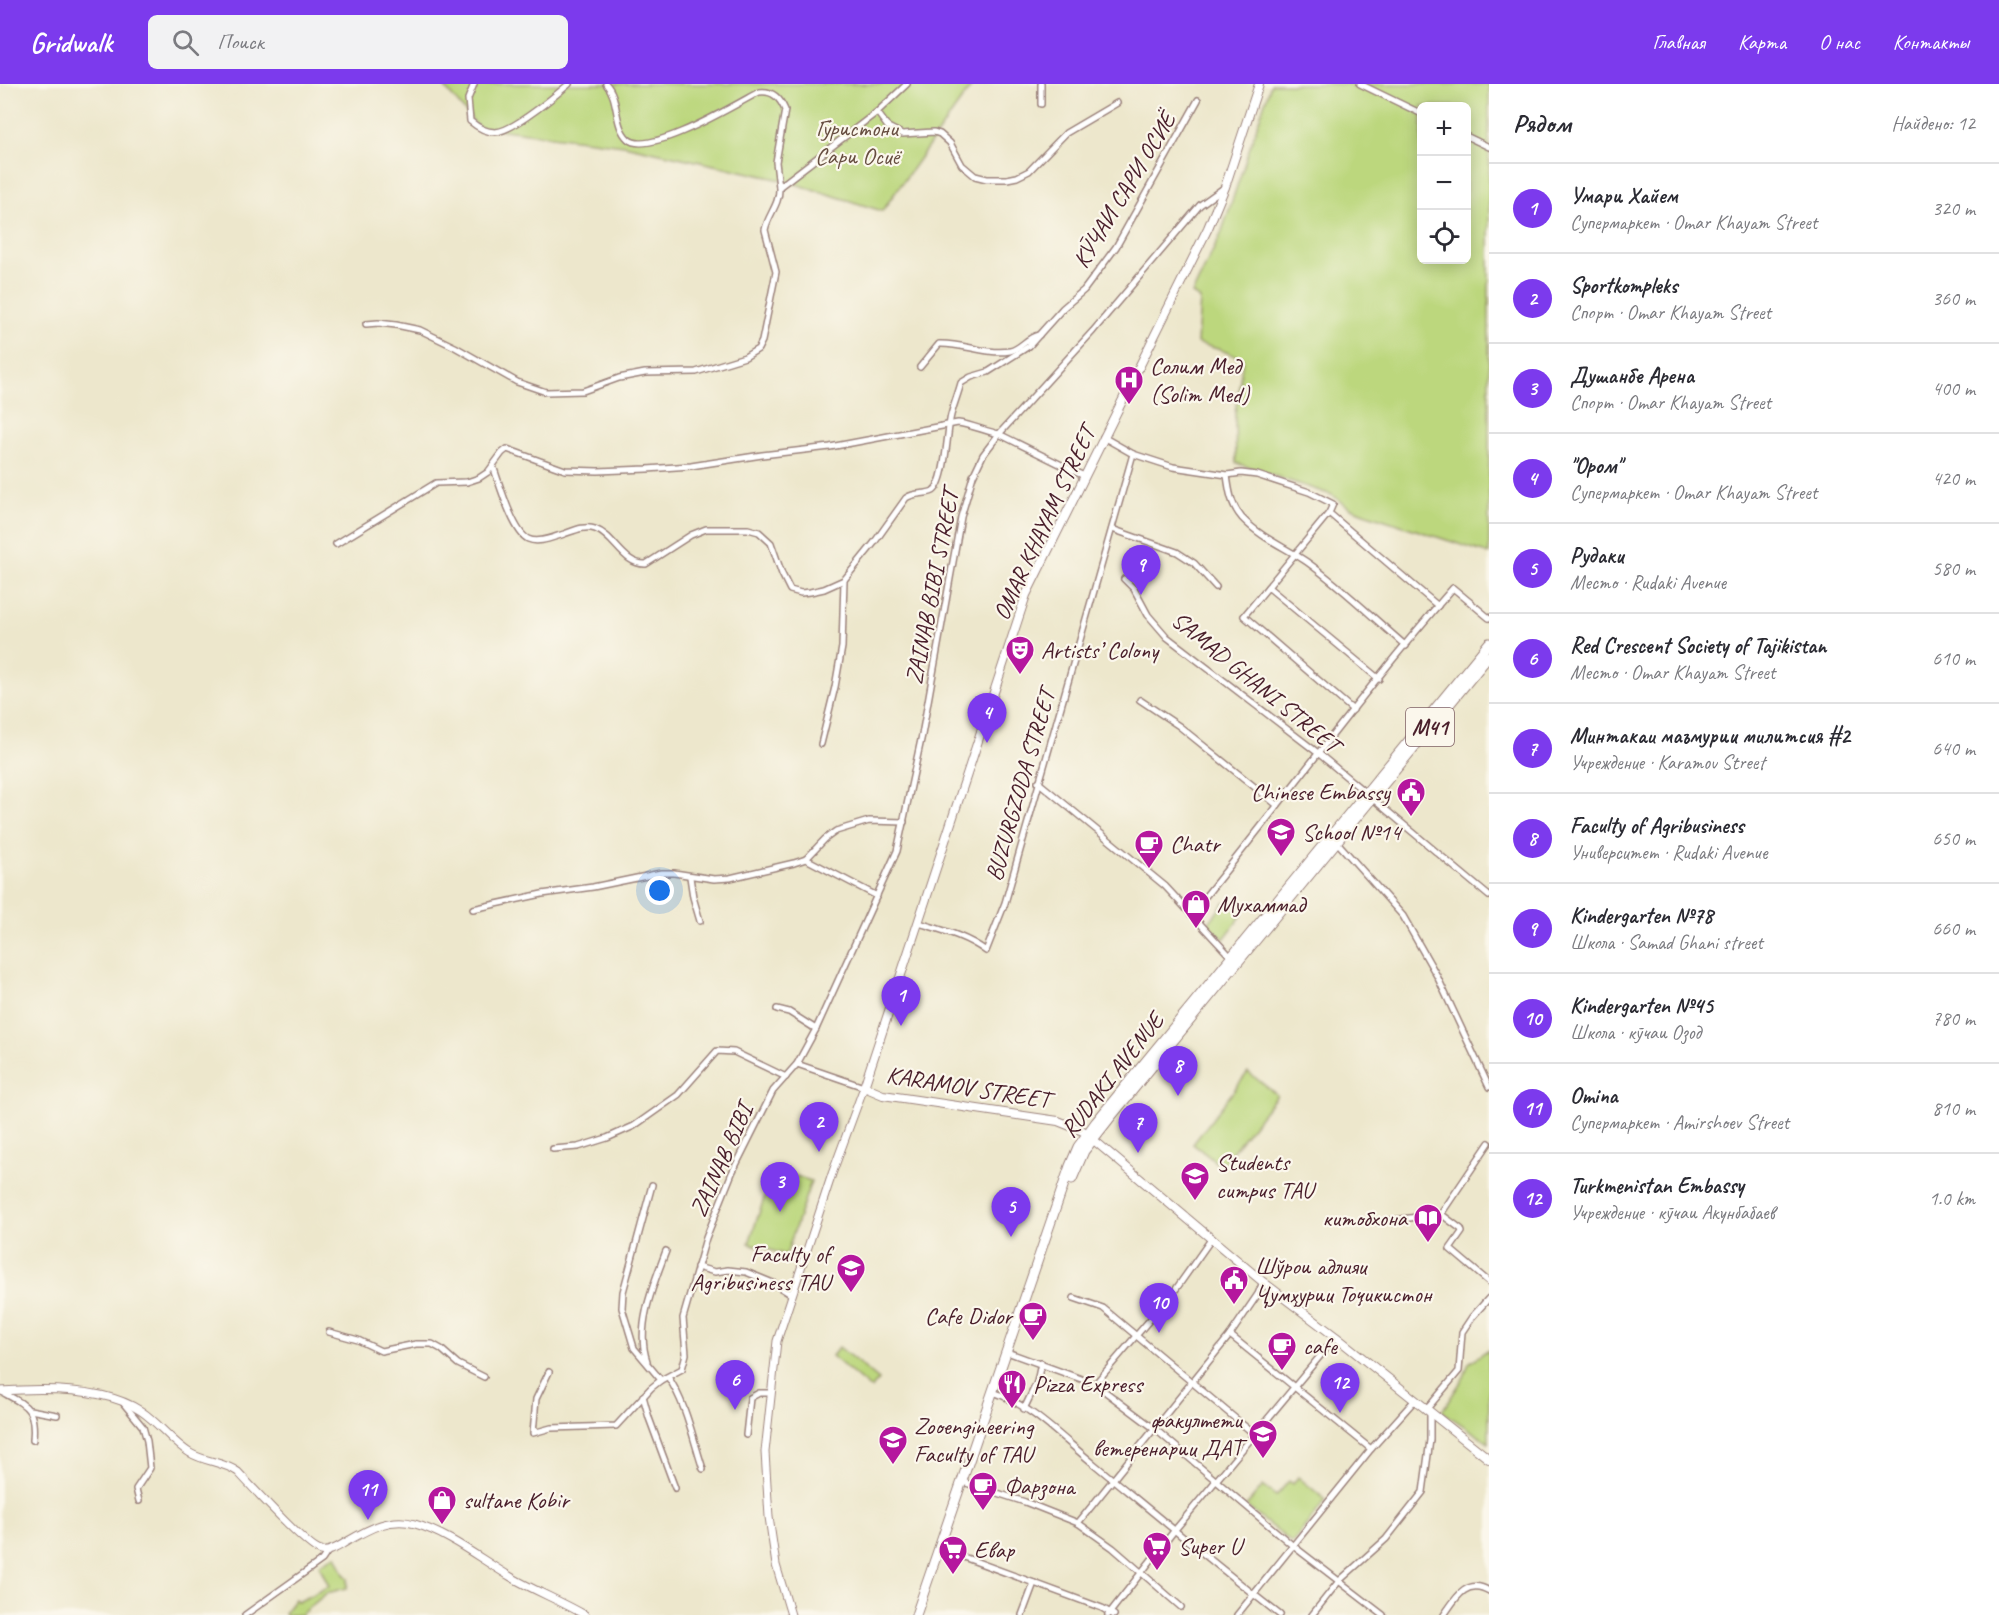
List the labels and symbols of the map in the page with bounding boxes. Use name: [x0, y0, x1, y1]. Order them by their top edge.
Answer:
street label: КӮЧАИ САРИ ОСИЁ: [1066, 104, 1184, 273]
park label: Гуристони Сари Осиё: [815, 113, 902, 171]
place label: Солим Мед (Solim Med): [1150, 351, 1250, 409]
hospital icon: Солим Мед (Solim Med): [1113, 364, 1145, 406]
street label: OMAR KHAYAM STREET: [986, 417, 1104, 625]
street label: ZAINAB BIBI STREET: [898, 481, 967, 687]
pin: 9: [1122, 546, 1160, 595]
street label: SAMAD GHANI STREET: [1166, 605, 1350, 762]
theatre icon: Artists’ Colony: [1004, 634, 1036, 676]
place label: Artists’ Colony: [1041, 635, 1160, 665]
street label: BUZURGZODA STREET: [978, 681, 1063, 884]
pin: 4: [968, 694, 1006, 743]
road number: M41: [1406, 708, 1454, 746]
public building icon: Chinese Embassy: [1395, 776, 1427, 818]
place label: Chinese Embassy: [1251, 777, 1392, 807]
school or university icon: School №14: [1265, 816, 1297, 858]
place label: School №14: [1302, 817, 1403, 847]
cafe icon: Chatr: [1133, 828, 1165, 870]
place label: Chatr: [1170, 829, 1222, 859]
your location: [645, 876, 674, 905]
shop icon: Мухаммад: [1180, 888, 1212, 930]
place label: Мухаммад: [1217, 889, 1308, 919]
pin: 1: [882, 976, 920, 1026]
street label: RUDAKI AVENUE: [1054, 1004, 1172, 1143]
pin: 8: [1158, 1046, 1198, 1096]
street label: KARAMOV STREET: [884, 1059, 1058, 1116]
street label: ZAINAB BIBI: [683, 1094, 761, 1221]
pin: 2: [800, 1102, 838, 1152]
pin: 7: [1118, 1104, 1158, 1153]
place label: Students cumpus TAU: [1216, 1147, 1317, 1205]
school or university icon: Students cumpus TAU: [1179, 1160, 1211, 1202]
pin: 3: [760, 1162, 800, 1212]
pin: 5: [992, 1188, 1030, 1237]
library icon: китобхона: [1412, 1202, 1444, 1244]
place label: китобхона: [1322, 1203, 1409, 1233]
place label: Faculty of Agribusiness TAU: [691, 1239, 835, 1297]
place label: Шўрои адлияи Ҷумҳурии Тоҷикистон: [1255, 1251, 1434, 1309]
school or university icon: Faculty of Agribusiness TAU: [835, 1252, 867, 1294]
public building icon: Шўрои адлияи Ҷумҳурии Тоҷикистон: [1218, 1264, 1250, 1306]
pin: 10: [1140, 1284, 1178, 1333]
cafe icon: Cafe Didor: [1017, 1300, 1049, 1342]
place label: Cafe Didor: [925, 1301, 1014, 1331]
cafe icon: cafe: [1266, 1330, 1298, 1372]
place label: cafe: [1303, 1331, 1339, 1361]
pin: 6: [716, 1360, 754, 1410]
pin: 12: [1320, 1364, 1360, 1413]
restaurant icon: Pizza Express: [996, 1368, 1028, 1410]
place label: Pizza Express: [1033, 1369, 1145, 1399]
place label: факултети ветеренарии ДАТ: [1093, 1405, 1248, 1463]
place label: Zooengineering Faculty of TAU: [914, 1411, 1037, 1469]
school or university icon: факултети ветеренарии ДАТ: [1247, 1418, 1279, 1460]
school or university icon: Zooengineering Faculty of TAU: [877, 1424, 909, 1466]
pin: 11: [348, 1470, 388, 1520]
cafe icon: Фарзона: [967, 1470, 999, 1512]
place label: Фарзона: [1004, 1471, 1077, 1501]
shop icon: sultane Kobir: [426, 1484, 458, 1526]
place label: sultane Kobir: [463, 1485, 571, 1515]
supermarket icon: Super U: [1141, 1530, 1173, 1572]
place label: Super U: [1178, 1531, 1245, 1561]
supermarket icon: Евар: [937, 1534, 969, 1576]
place label: Евар: [974, 1535, 1016, 1565]

